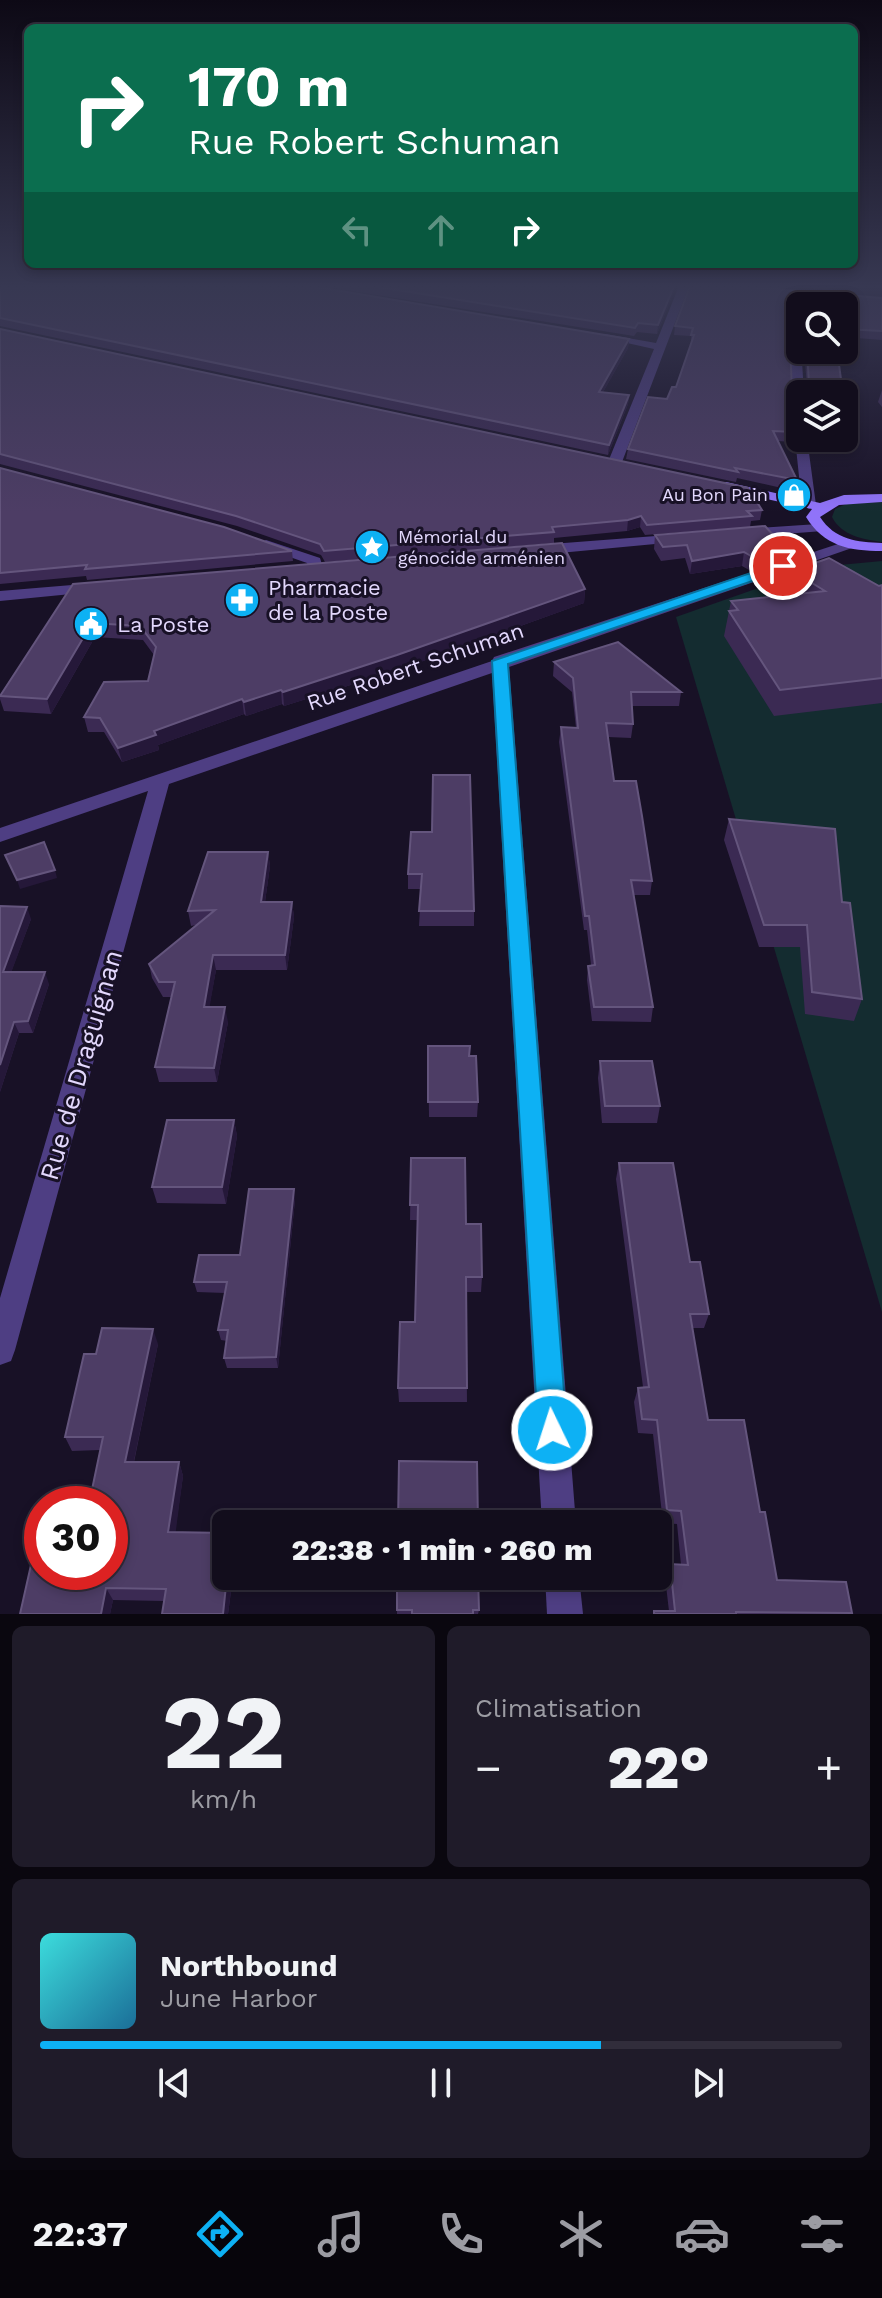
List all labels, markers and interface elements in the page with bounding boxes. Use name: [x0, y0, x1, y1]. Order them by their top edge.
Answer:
text: 170 m: [188, 54, 350, 120]
icon: right: [56, 56, 160, 160]
text: Rue Robert Schuman: [188, 121, 561, 163]
icon: left: [335, 208, 379, 252]
icon: ahead: [419, 208, 463, 252]
icon: right: [503, 208, 547, 252]
map controls: [786, 292, 858, 452]
button: search: [786, 292, 858, 364]
button: layers: [786, 380, 858, 452]
shop icon: Au Bon Pain: [775, 476, 813, 514]
place label: Au Bon Pain: [662, 484, 768, 505]
place label: Mémorial du génocide arménien: [398, 526, 565, 568]
place icon: Mémorial du génocide arménien: [353, 528, 391, 566]
pin: [749, 532, 817, 600]
icon: arrive: [761, 544, 805, 588]
place label: Pharmacie de la Poste: [268, 575, 388, 625]
pharmacy icon: Pharmacie de la Poste: [223, 581, 261, 619]
public building icon: La Poste: [72, 605, 110, 643]
place label: La Poste: [117, 612, 210, 637]
street label: Rue Robert Schuman: [303, 618, 527, 715]
street label: Rue de Draguignan: [34, 946, 128, 1184]
position arrow: [510, 1388, 594, 1472]
speed limit sign: 30: [24, 1486, 128, 1590]
text: 22:38 · 1 min · 260 m: [292, 1532, 592, 1567]
text: 22: [162, 1671, 285, 1793]
text: Climatisation: [475, 1693, 642, 1723]
text: 22°: [607, 1732, 710, 1803]
text: −: [475, 1742, 502, 1794]
text: +: [815, 1742, 842, 1794]
text: km/h: [190, 1784, 257, 1814]
text: Northbound: [160, 1948, 337, 1983]
text: June Harbor: [160, 1983, 317, 2013]
icon: previous: [152, 2061, 196, 2105]
icon: pause: [419, 2061, 463, 2105]
icon: next: [686, 2061, 730, 2105]
icon: directions: [192, 2206, 248, 2262]
icon: music: [313, 2206, 369, 2262]
icon: phone: [433, 2206, 489, 2262]
icon: climate: [553, 2206, 609, 2262]
icon: car: [674, 2206, 730, 2262]
icon: filters: [794, 2206, 850, 2262]
text: 22:37: [32, 2213, 128, 2255]

